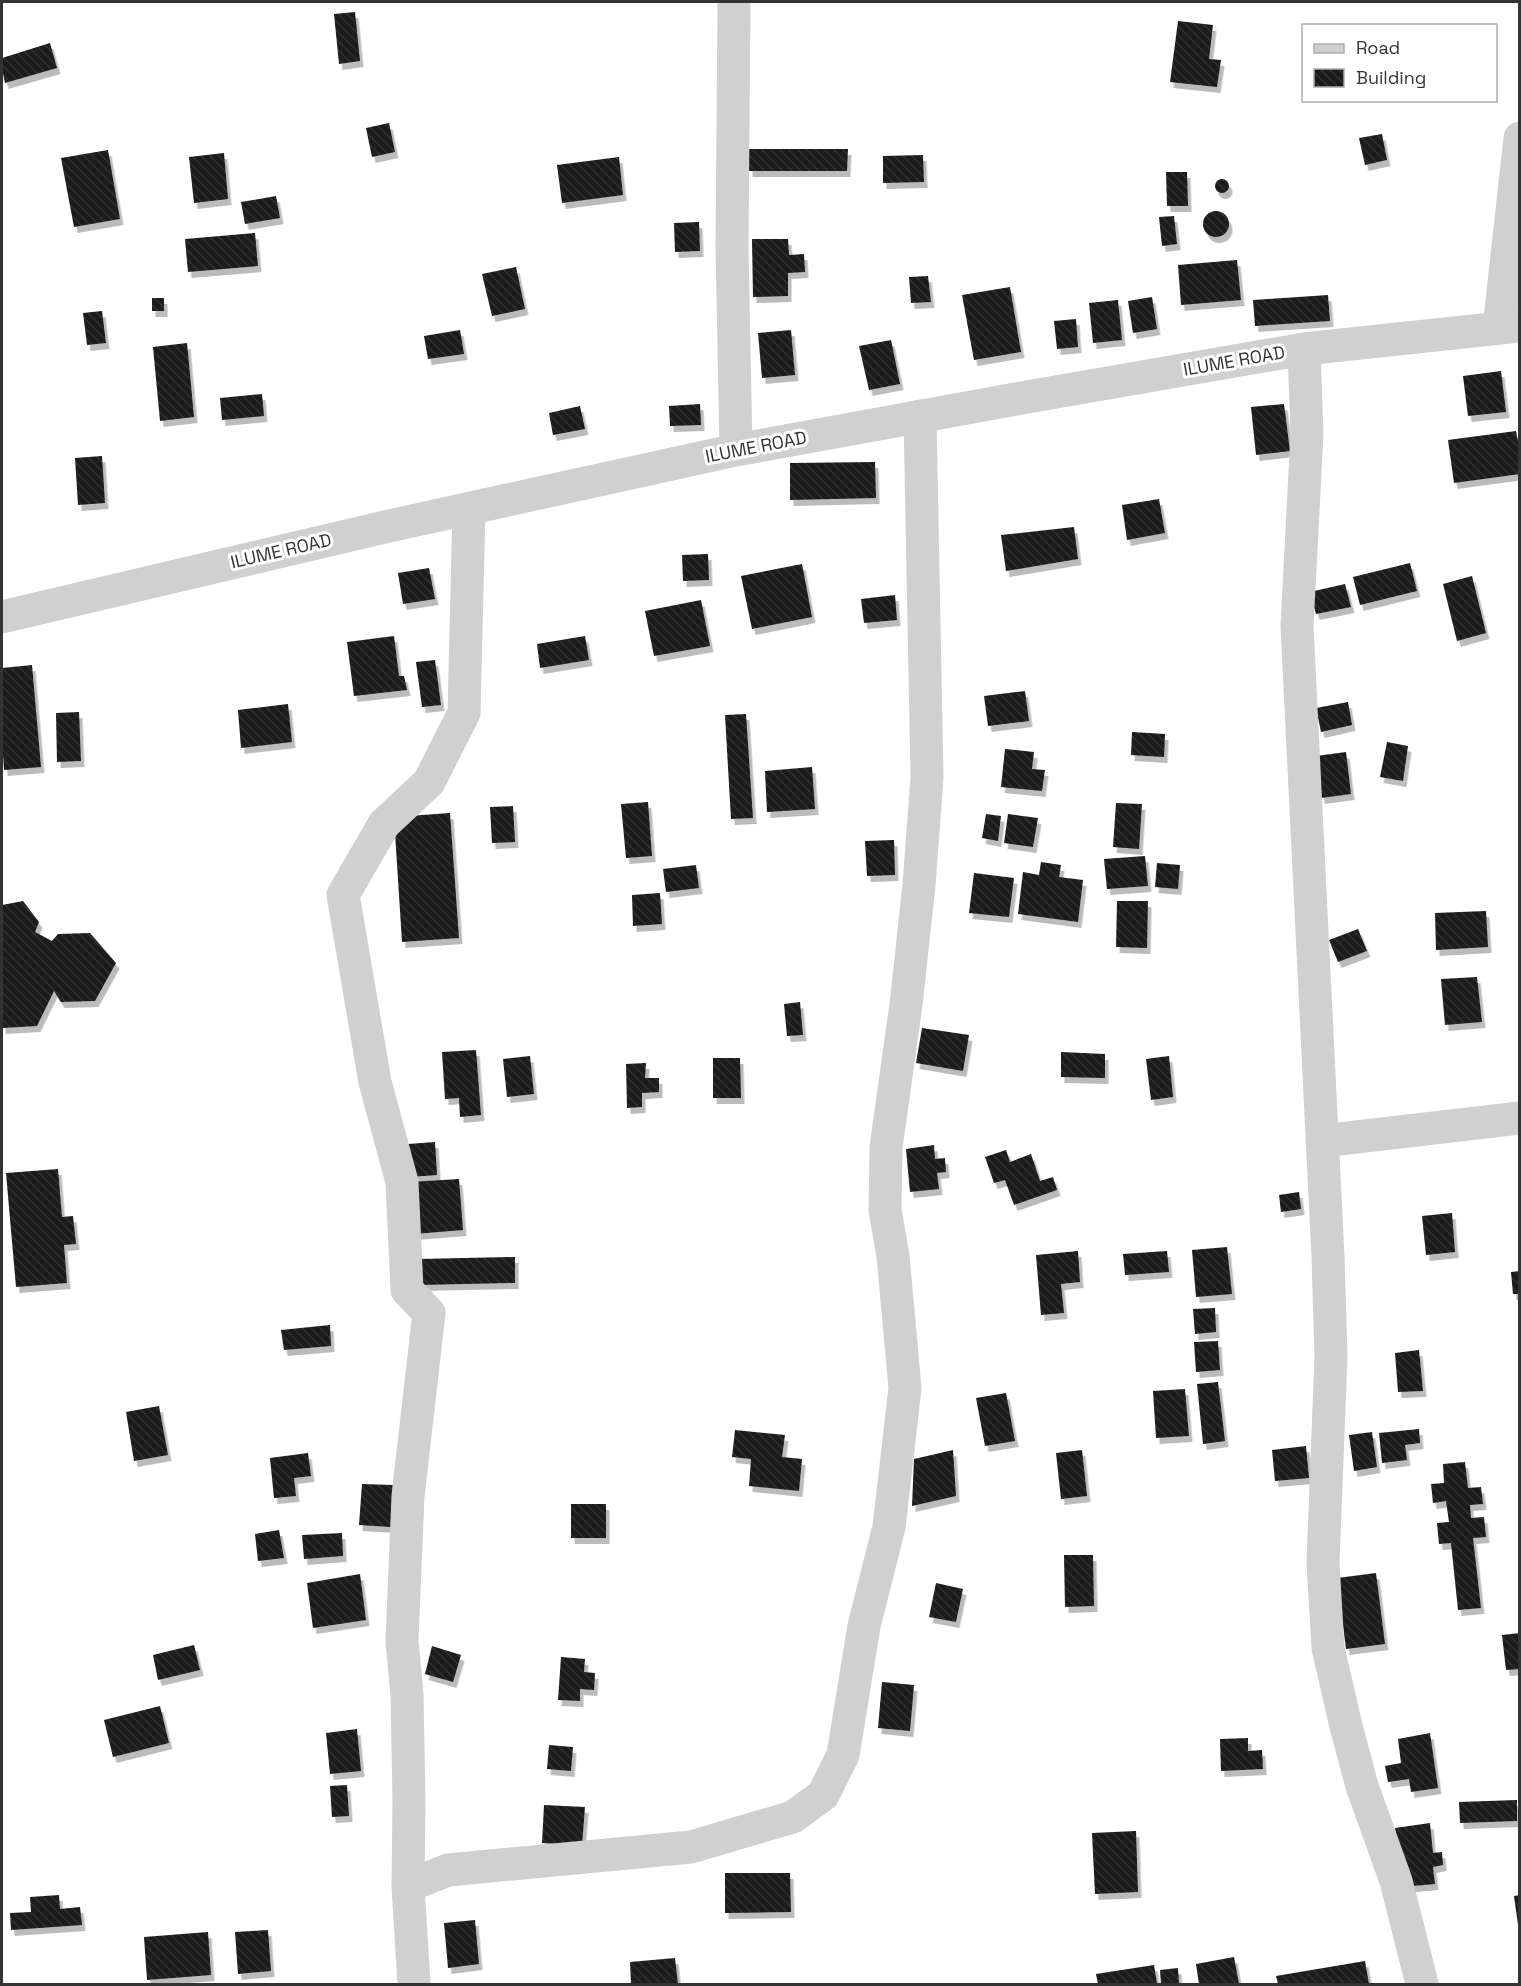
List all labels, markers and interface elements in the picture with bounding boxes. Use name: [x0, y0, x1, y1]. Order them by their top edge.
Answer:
legend: [1302, 24, 1497, 102]
text: Road: [1356, 36, 1400, 59]
text: Building: [1356, 66, 1426, 89]
street label: ILUME ROAD: [1181, 340, 1287, 381]
street label: ILUME ROAD: [703, 425, 809, 468]
street label: ILUME ROAD: [228, 528, 334, 573]

